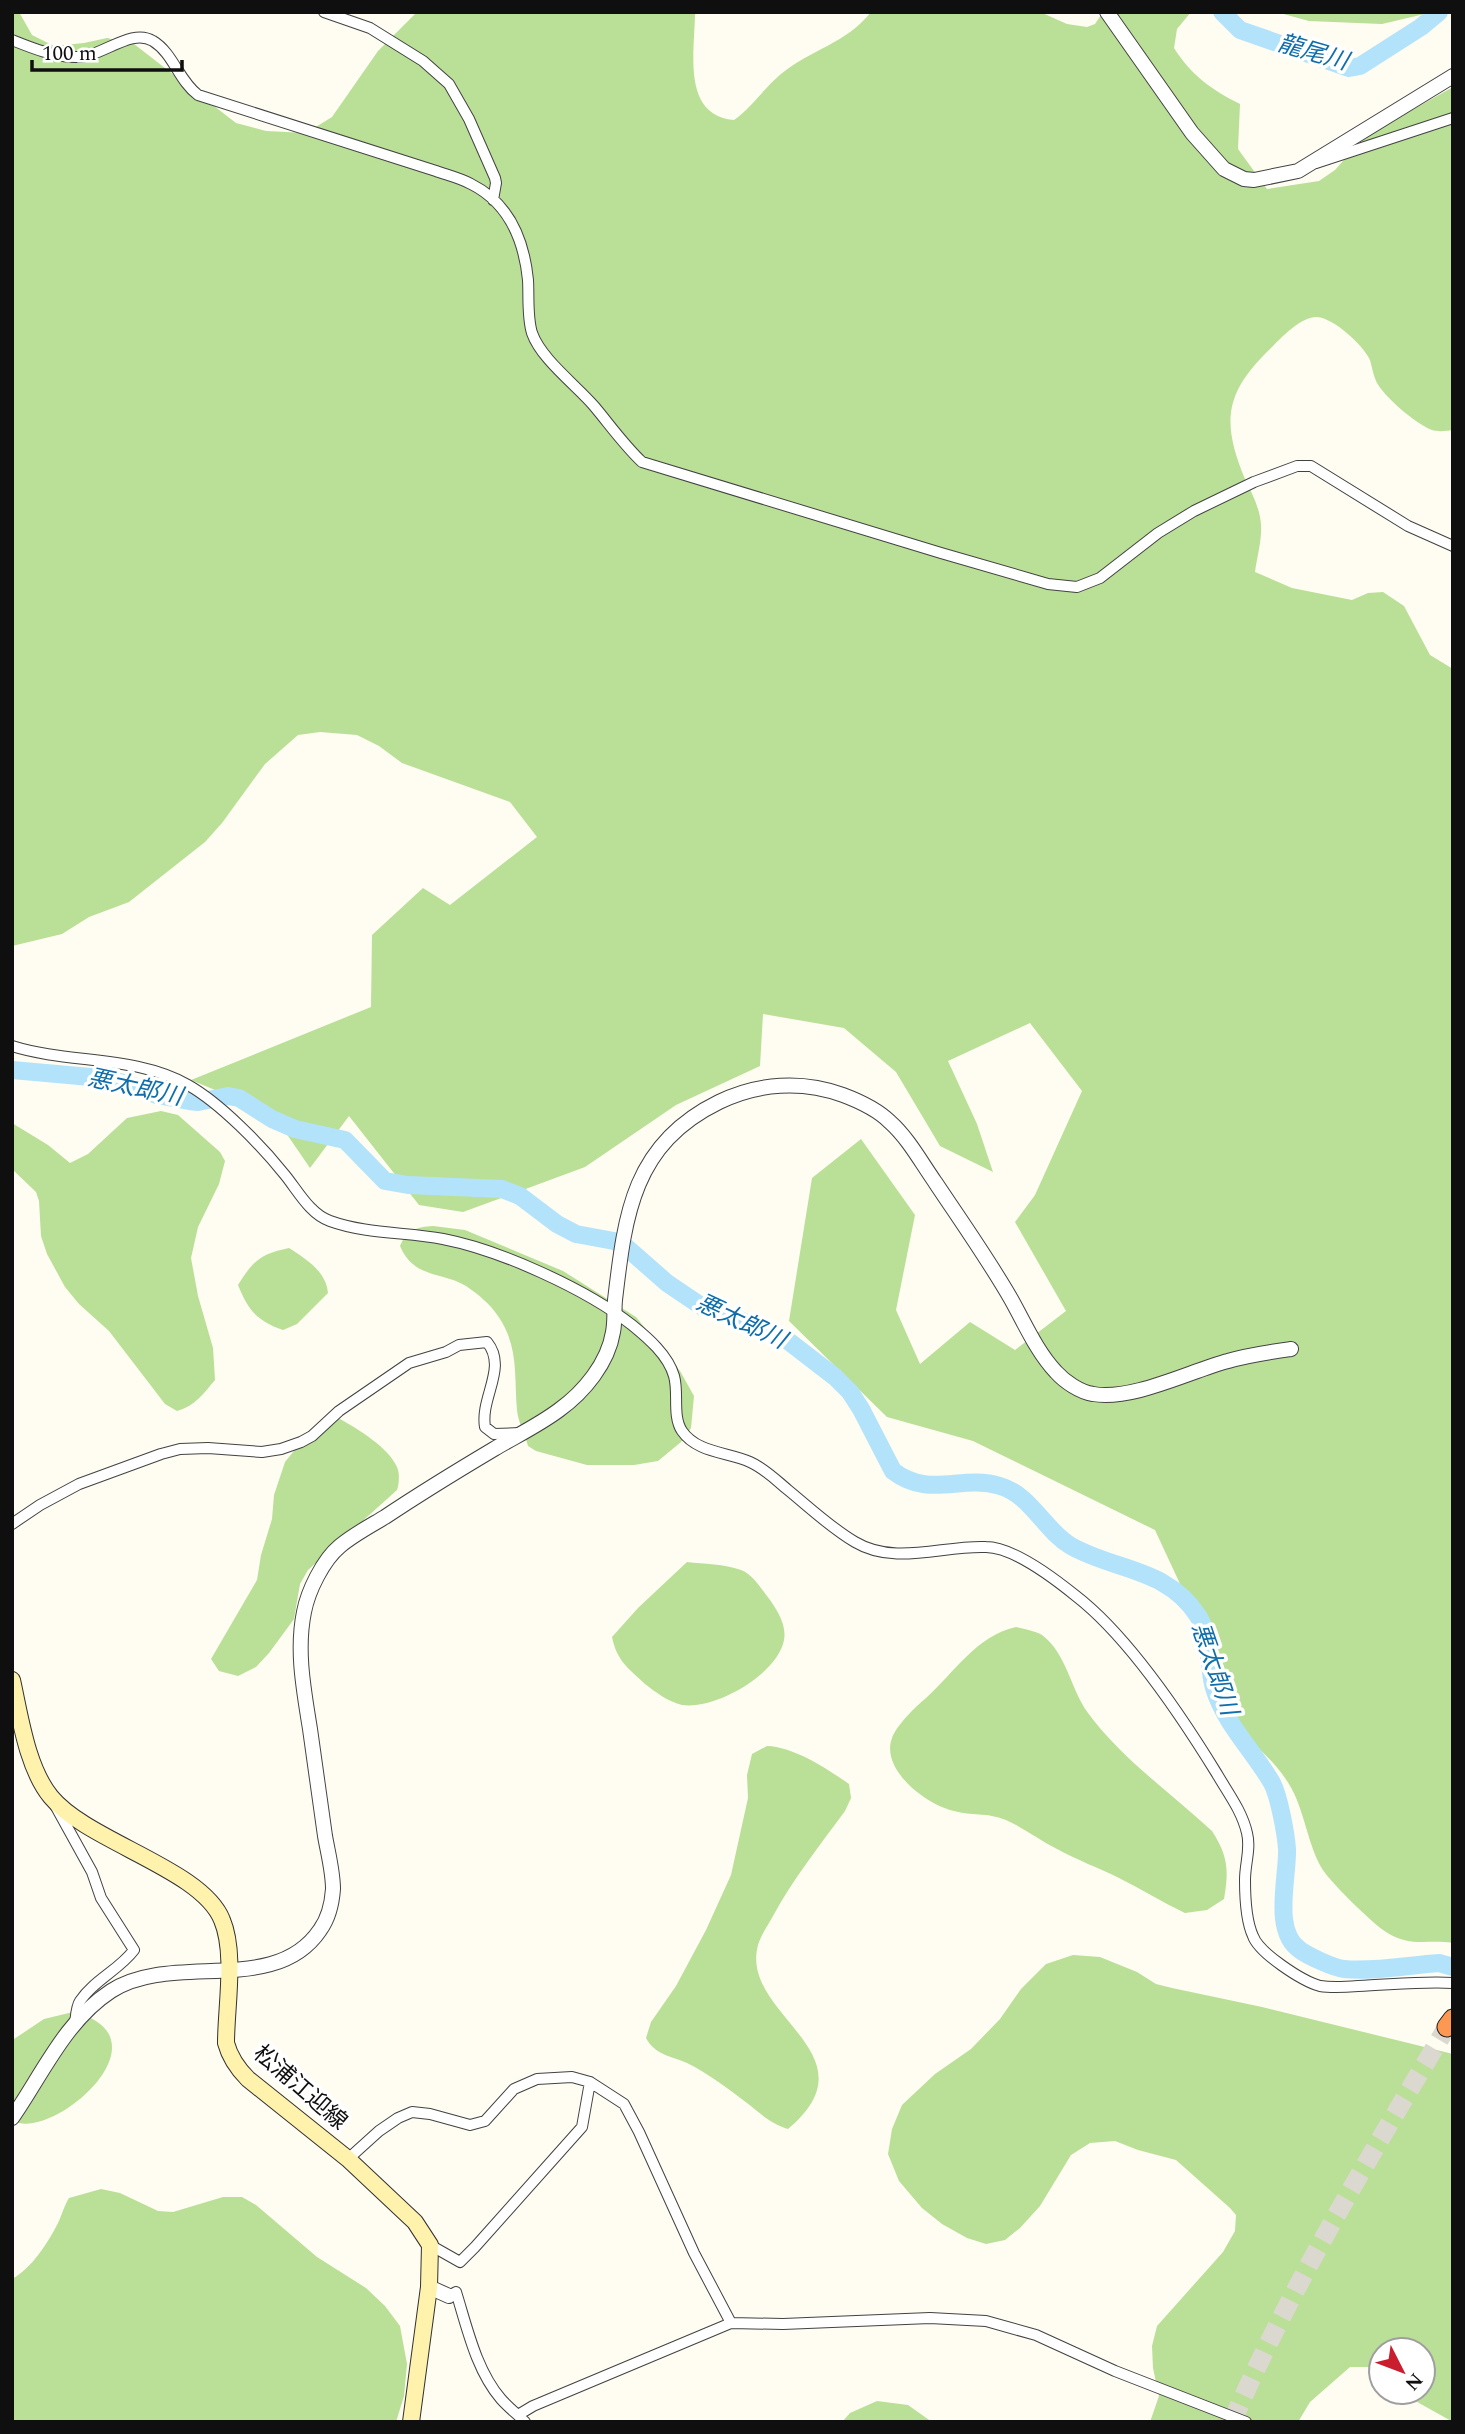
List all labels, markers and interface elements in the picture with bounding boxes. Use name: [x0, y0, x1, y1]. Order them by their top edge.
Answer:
water label: 龍尾川: [1273, 26, 1355, 81]
scale bar: [32, 28, 182, 72]
text: 100 m: [42, 38, 97, 70]
water label: 悪太郎川: [84, 1060, 189, 1116]
water label: 悪太郎川: [690, 1285, 795, 1360]
water label: 悪太郎川: [1181, 1618, 1248, 1723]
street label: 松浦江迎線: [245, 2037, 355, 2139]
north arrow: [1367, 2336, 1437, 2406]
text: N: [1398, 2366, 1429, 2397]

